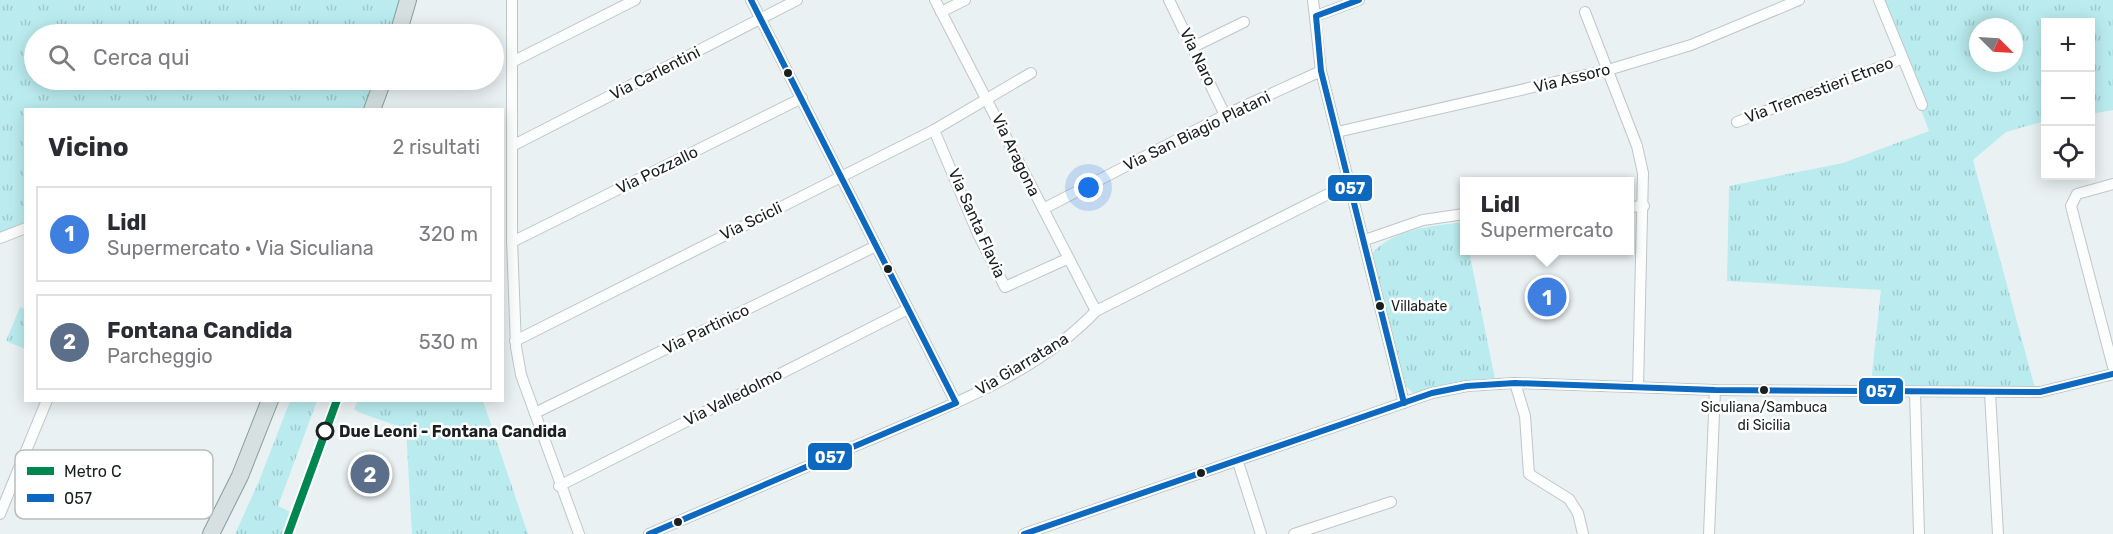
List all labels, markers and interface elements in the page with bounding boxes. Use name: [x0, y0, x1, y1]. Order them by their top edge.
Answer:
north arrow: [1969, 18, 2023, 72]
map controls: [2041, 18, 2095, 180]
button: +: [2041, 18, 2095, 72]
search box: [24, 24, 504, 90]
street label: Via Naro: [1176, 25, 1220, 89]
icon: search: [45, 41, 78, 74]
street label: Via Carlentini: [607, 42, 703, 104]
text: Cerca qui: [93, 44, 189, 71]
street label: Via Tremestieri Etneo: [1742, 53, 1896, 127]
street label: Via Assoro: [1532, 59, 1612, 97]
unlabelled marker: [782, 67, 794, 79]
button: −: [2041, 72, 2095, 126]
street label: Via San Biagio Platani: [1121, 87, 1273, 175]
street label: Via Aragona: [988, 111, 1044, 199]
button: locate: [2041, 126, 2095, 180]
text: Vicino: [48, 132, 129, 163]
text: 2 risultati: [392, 135, 480, 159]
street label: Via Pozzallo: [613, 142, 701, 198]
street label: Via Santa Flavia: [944, 165, 1010, 281]
your location: [1074, 173, 1103, 202]
line badge: 057: [1327, 174, 1373, 202]
popup: [1460, 177, 1634, 255]
text: 057: [1335, 179, 1365, 198]
text: Lidl: [1481, 191, 1520, 218]
street label: Via Scicli: [717, 198, 785, 244]
text: Lidl: [107, 209, 147, 236]
text: Supermercato: [1481, 218, 1613, 242]
text: 1: [65, 222, 74, 246]
text: 320 m: [419, 222, 478, 246]
text: Supermercato · Via Siculiana: [107, 236, 374, 260]
unlabelled marker: [882, 263, 894, 275]
pin: 1: [1528, 274, 1566, 320]
place label: Villabate: [1391, 298, 1448, 315]
street label: Via Partinico: [660, 300, 752, 358]
marker: Villabate: [1374, 300, 1386, 312]
text: Fontana Candida: [107, 317, 293, 344]
street label: Via Giarratana: [972, 329, 1072, 399]
text: 2: [63, 330, 76, 354]
text: 530 m: [419, 330, 478, 354]
text: Parcheggio: [107, 344, 213, 368]
street label: Via Valledolmo: [681, 364, 785, 430]
line badge: 057: [1858, 377, 1904, 405]
text: 057: [1866, 382, 1896, 401]
marker: Siculiana/Sambuca di Sicilia: [1758, 384, 1770, 396]
place label: Siculiana/Sambuca di Sicilia: [1701, 399, 1827, 434]
marker: Due Leoni - Fontana Candida: [316, 422, 334, 440]
place label: Due Leoni - Fontana Candida: [339, 422, 567, 441]
line badge: 057: [807, 442, 853, 471]
text: 057: [815, 448, 845, 467]
legend: [15, 450, 213, 519]
pin: 2: [350, 452, 389, 496]
text: Metro C: [64, 462, 122, 481]
unlabelled marker: [1195, 467, 1207, 479]
text: 057: [64, 489, 92, 508]
unlabelled marker: [672, 516, 684, 528]

